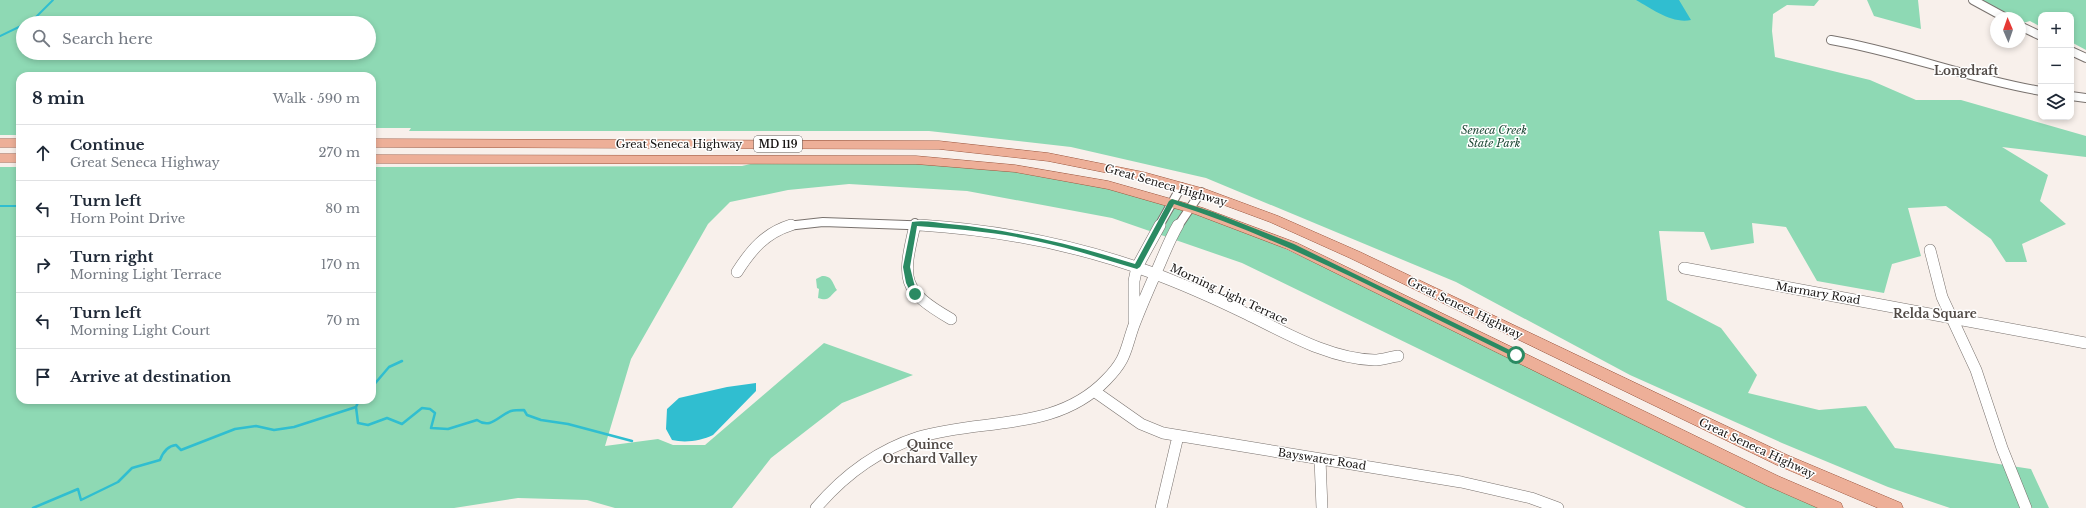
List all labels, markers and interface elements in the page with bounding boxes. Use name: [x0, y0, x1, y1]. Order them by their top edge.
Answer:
north arrow: [1990, 12, 2026, 48]
map controls: [2038, 12, 2074, 120]
button: +: [2038, 12, 2074, 48]
search box: [16, 16, 376, 60]
icon: search: [30, 27, 52, 49]
text: Search here: [62, 29, 153, 48]
button: −: [2038, 48, 2074, 84]
district label: Longdraft: [1934, 63, 1998, 78]
button: layers: [2038, 84, 2074, 120]
text: 8 min: [32, 88, 85, 109]
text: Walk · 590 m: [273, 90, 360, 107]
park label: Seneca Creek State Park: [1461, 123, 1527, 150]
text: Continue: [70, 135, 145, 154]
road number: MD 119: [754, 136, 802, 152]
street label: Great Seneca Highway: [616, 137, 742, 151]
icon: ahead: [32, 142, 54, 164]
text: 270 m: [319, 144, 360, 161]
text: Great Seneca Highway: [70, 154, 220, 171]
street label: Great Seneca Highway: [1103, 161, 1229, 209]
text: Turn left: [70, 191, 141, 210]
icon: left: [32, 198, 54, 220]
text: 80 m: [325, 200, 360, 217]
text: Horn Point Drive: [70, 210, 185, 227]
text: Turn right: [70, 247, 153, 266]
icon: right: [32, 254, 54, 276]
text: 170 m: [321, 256, 360, 273]
street label: Morning Light Terrace: [1168, 261, 1290, 327]
text: Morning Light Terrace: [70, 266, 222, 283]
street label: Great Seneca Highway: [1405, 274, 1525, 342]
street label: Marmary Road: [1775, 279, 1862, 307]
route end: [906, 285, 924, 303]
text: Turn left: [70, 303, 141, 322]
district label: Relda Square: [1893, 306, 1977, 321]
icon: left: [32, 310, 54, 332]
text: 70 m: [327, 312, 360, 329]
text: Morning Light Court: [70, 322, 210, 339]
route start: [1507, 346, 1525, 364]
icon: arrive: [32, 366, 54, 388]
text: Arrive at destination: [70, 367, 231, 386]
street label: Great Seneca Highway: [1697, 415, 1817, 481]
district label: Quince Orchard Valley: [883, 437, 978, 466]
street label: Bayswater Road: [1277, 445, 1368, 473]

